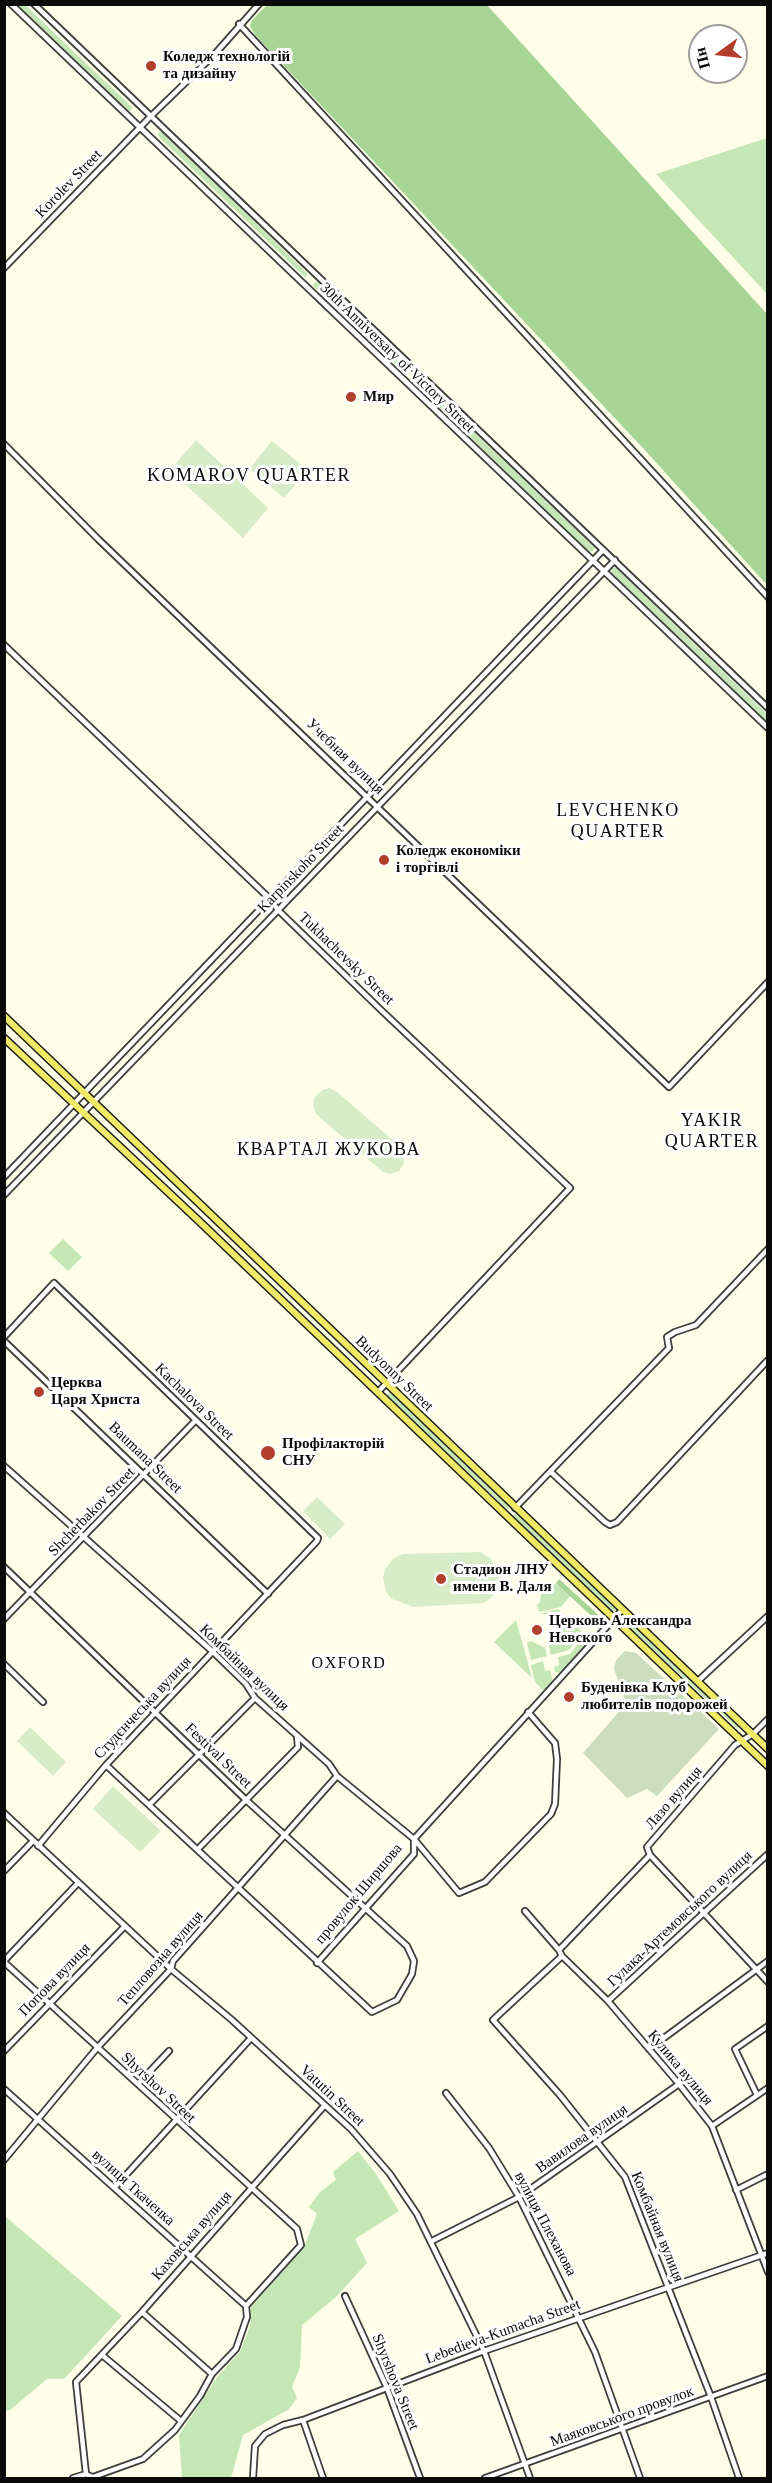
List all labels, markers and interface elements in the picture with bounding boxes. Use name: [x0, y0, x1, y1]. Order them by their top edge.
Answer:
north arrow: [688, 24, 748, 84]
text: Пн: [691, 46, 713, 71]
place label: Коледж технологій та дизайну: [163, 48, 290, 83]
marker: Коледж технологій та дизайну: [144, 59, 158, 73]
street label: Korolev Street: [32, 146, 106, 222]
street label: 30th Anniversary of Victory Street: [316, 279, 478, 437]
place label: Мир: [363, 388, 394, 406]
marker: Мир: [344, 390, 358, 404]
district label: KOMAROV QUARTER: [147, 465, 351, 487]
street label: Учєбная вулиця: [302, 715, 388, 799]
district label: LEVCHENKO QUARTER: [556, 800, 680, 842]
street label: Karpinskoho Street: [254, 821, 348, 917]
place label: Коледж економіки і торгівлі: [396, 842, 521, 877]
marker: Коледж економіки і торгівлі: [377, 853, 391, 867]
street label: Tukhachevsky Street: [295, 909, 397, 1009]
district label: YAKIR QUARTER: [665, 1110, 759, 1152]
district label: КВАРТАЛ ЖУКОВА: [237, 1139, 421, 1161]
street label: Budyonny Street: [351, 1332, 437, 1416]
street label: Kachalova Street: [151, 1360, 237, 1444]
place label: Церква Царя Христа: [51, 1374, 140, 1409]
marker: Церква Царя Христа: [32, 1385, 46, 1399]
street label: Baumana Street: [104, 1418, 186, 1498]
place label: Профілакторій СНУ: [282, 1435, 384, 1470]
marker: Профілакторій СНУ: [259, 1444, 277, 1462]
street label: Shcherbakov Street: [45, 1464, 139, 1560]
place label: Стадион ЛНУ имени В. Даля: [453, 1561, 552, 1596]
marker: Стадион ЛНУ имени В. Даля: [434, 1572, 448, 1586]
place label: Церковь Александра Невского: [549, 1612, 692, 1647]
street label: Комбайная вулиця: [195, 1621, 293, 1715]
marker: Церковь Александра Невского: [530, 1623, 544, 1637]
street label: Студєнчеська вулиця: [91, 1653, 195, 1763]
district label: OXFORD: [312, 1654, 386, 1674]
place label: Буденівка Клуб любителів подорожей: [581, 1679, 728, 1714]
marker: Буденівка Клуб любителів подорожей: [562, 1690, 576, 1704]
street label: Festival Street: [181, 1720, 255, 1792]
street label: Лазо вулиця: [642, 1763, 706, 1833]
street label: провулок Ширшова: [312, 1840, 406, 1948]
street label: Гулака-Артемовського вулиця: [604, 1847, 756, 1991]
street label: Тепловозна вулиця: [115, 1907, 207, 2011]
street label: Попова вулиця: [16, 1940, 94, 2020]
street label: Кулика вулиця: [643, 2027, 717, 2109]
street label: Shyrshov Street: [117, 2049, 199, 2127]
street label: Vatutin Street: [296, 2061, 368, 2131]
street label: Вавилова вулиця: [533, 2101, 631, 2177]
street label: вулиця Ткаченка: [88, 2146, 178, 2230]
street label: вулиця Плеханова: [510, 2169, 580, 2279]
street label: Комбайная вулиця: [627, 2169, 687, 2285]
street label: Каховська вулиця: [148, 2188, 236, 2284]
street label: Lebedieva-Kumacha Street: [423, 2296, 583, 2368]
street label: Shyrshova Street: [368, 2331, 422, 2433]
street label: Маяковського провулок: [548, 2383, 696, 2451]

